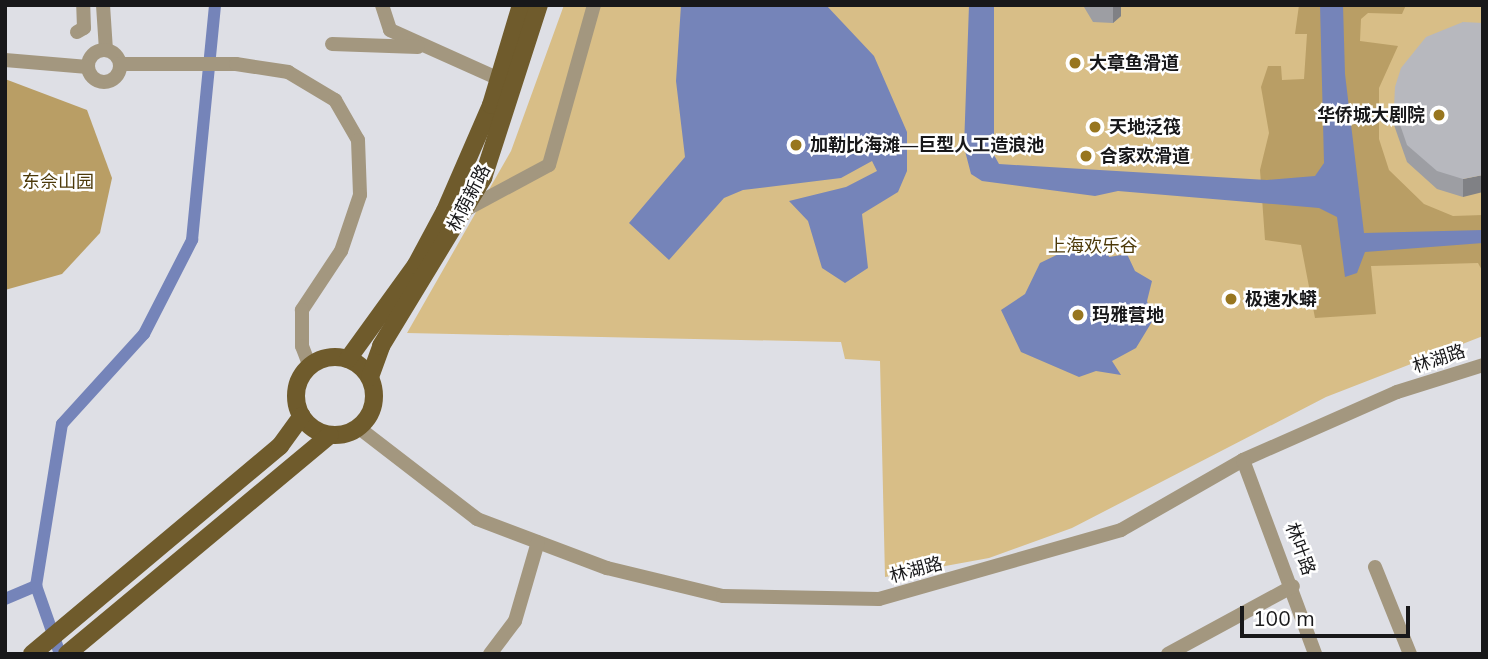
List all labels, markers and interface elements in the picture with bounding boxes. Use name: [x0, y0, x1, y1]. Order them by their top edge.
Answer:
place label: 大章鱼滑道: [1089, 52, 1179, 74]
marker: 大章鱼滑道: [1067, 55, 1083, 71]
place label: 华侨城大剧院: [1317, 104, 1425, 126]
marker: 华侨城大剧院: [1431, 107, 1447, 123]
place label: 天地泛筏: [1109, 116, 1181, 138]
marker: 天地泛筏: [1087, 119, 1103, 135]
place label: 加勒比海滩—巨型人工造浪池: [810, 134, 1044, 156]
marker: 加勒比海滩—巨型人工造浪池: [788, 137, 804, 153]
place label: 合家欢滑道: [1100, 145, 1190, 167]
marker: 合家欢滑道: [1078, 148, 1094, 164]
street label: 林荫新路: [443, 161, 495, 235]
park label: 东佘山园: [22, 171, 94, 193]
park label: 上海欢乐谷: [1048, 235, 1138, 257]
place label: 极速水蟒: [1245, 288, 1317, 310]
marker: 极速水蟒: [1223, 291, 1239, 307]
place label: 玛雅营地: [1092, 304, 1164, 326]
marker: 玛雅营地: [1070, 307, 1086, 323]
street label: 林湖路: [1410, 340, 1468, 378]
street label: 林叶路: [1281, 520, 1319, 578]
street label: 林湖路: [887, 553, 945, 587]
scale bar: [1243, 592, 1413, 636]
text: 100 m: [1253, 605, 1315, 631]

